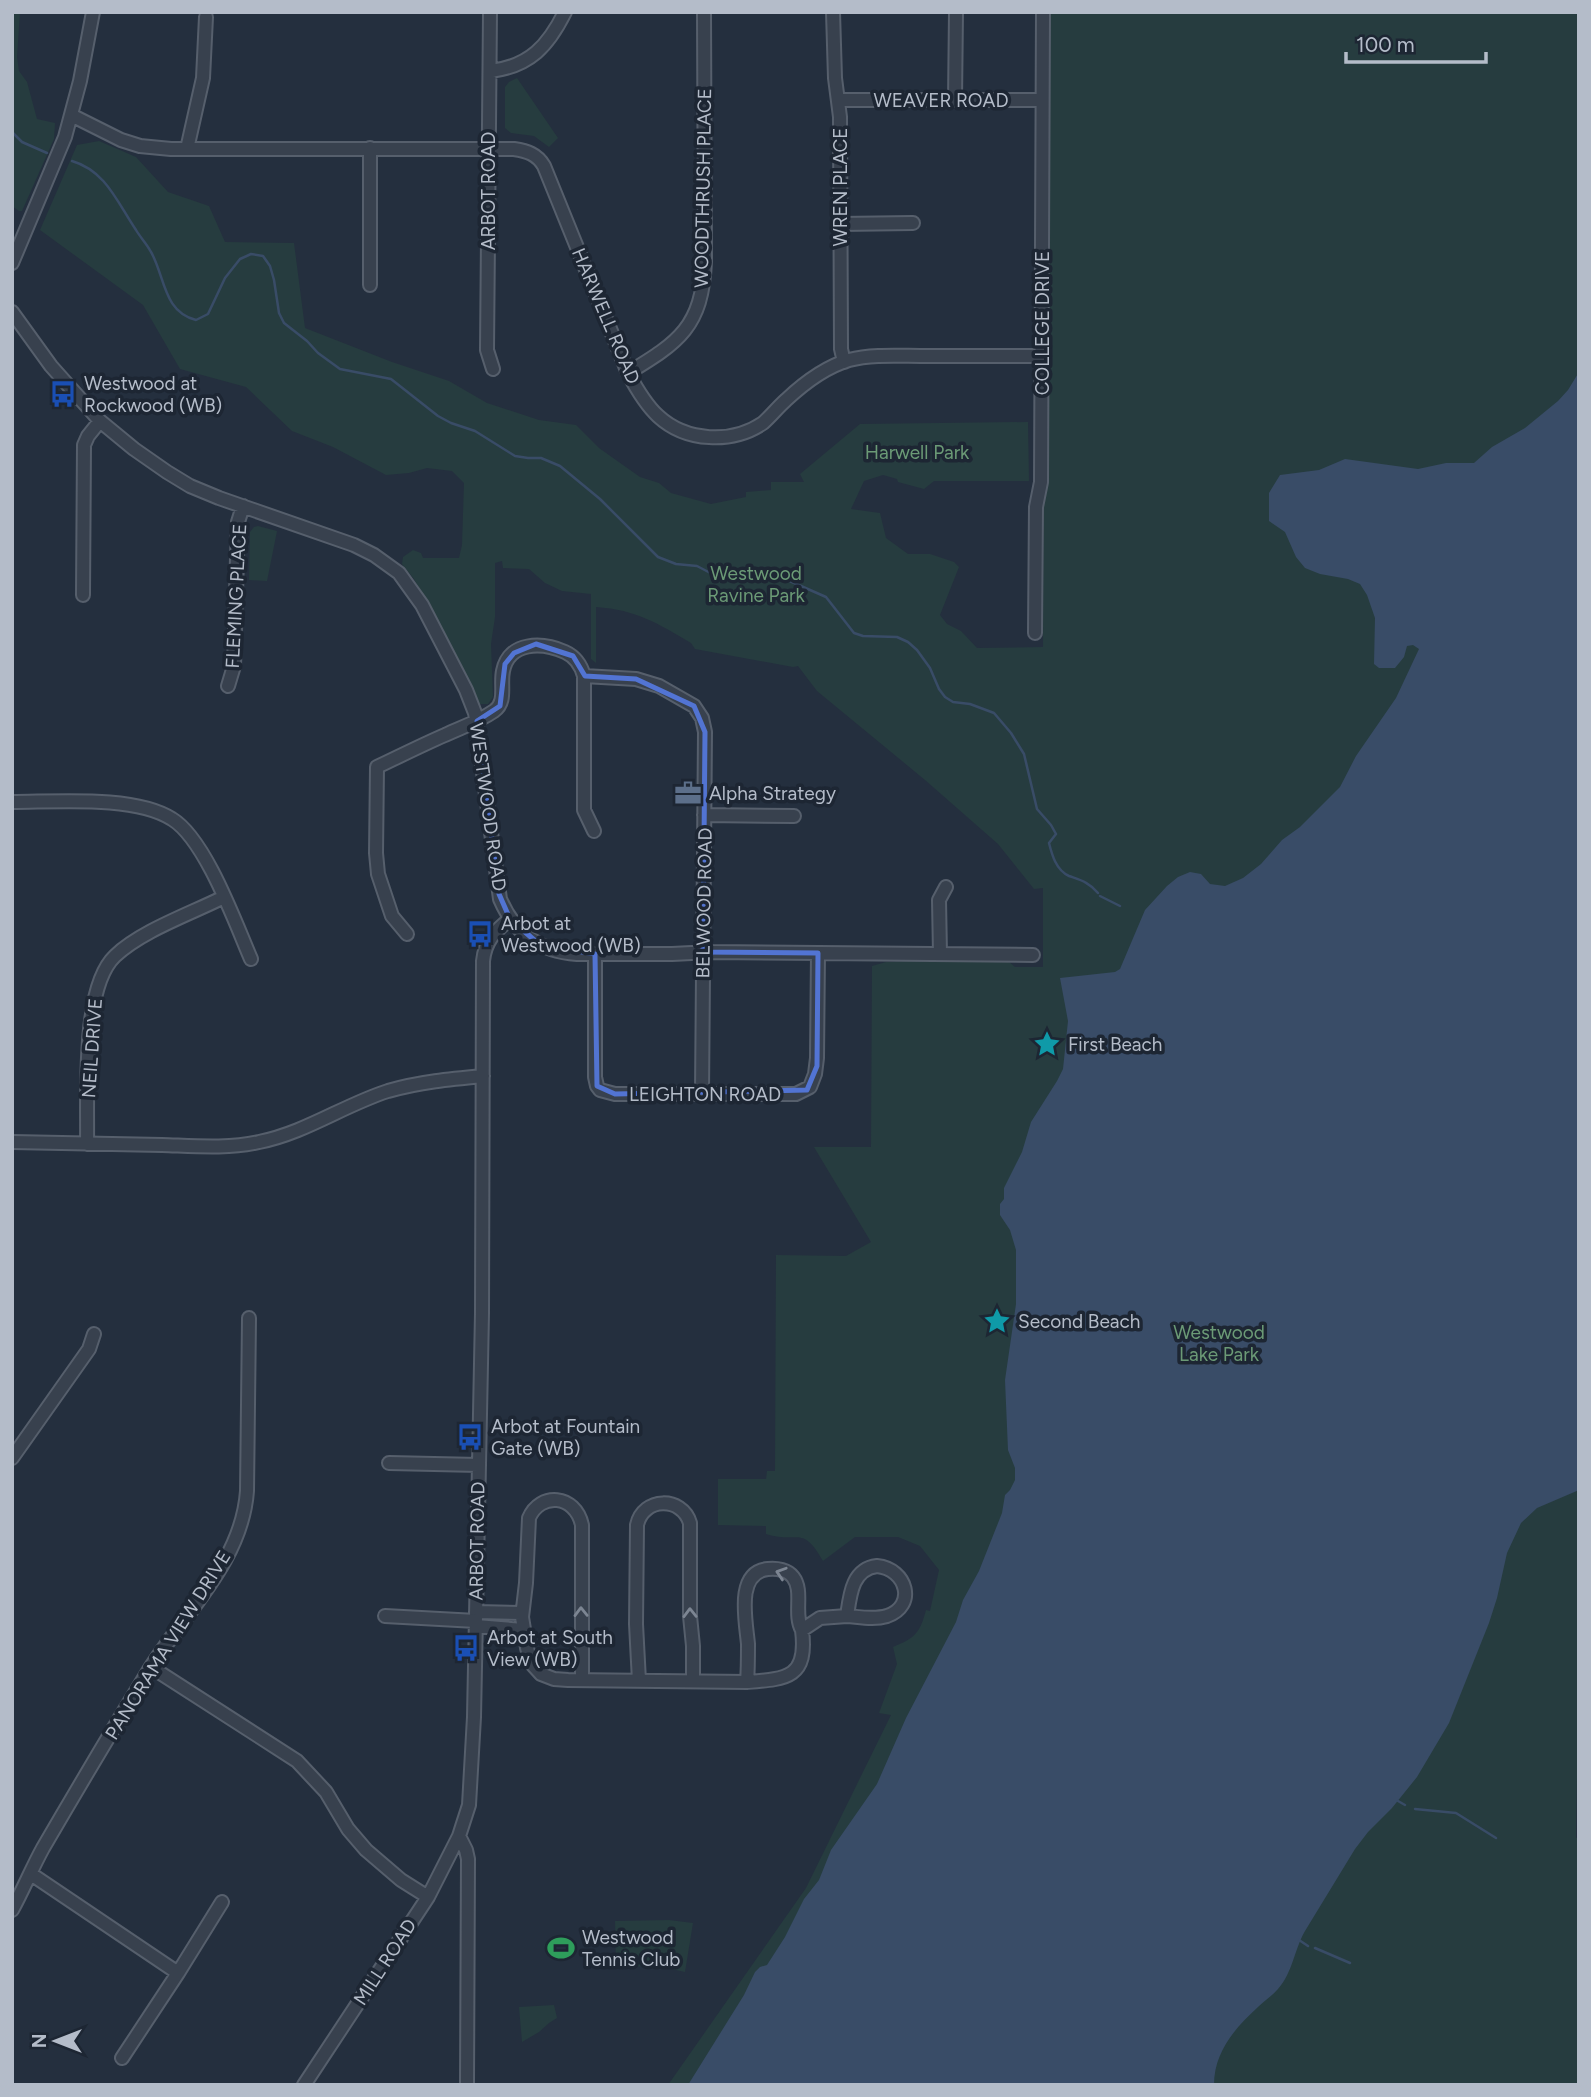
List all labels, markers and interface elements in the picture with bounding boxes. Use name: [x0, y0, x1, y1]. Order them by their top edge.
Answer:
scale bar: [1346, 21, 1486, 65]
text: 100 m: [1356, 32, 1415, 57]
street label: WOODTHRUSH PLACE: [690, 88, 716, 288]
street label: WEAVER ROAD: [873, 89, 1009, 112]
street label: WREN PLACE: [829, 127, 852, 247]
street label: ARBOT ROAD: [477, 132, 500, 250]
street label: HARWELL ROAD: [567, 245, 645, 387]
street label: COLLEGE DRIVE: [1031, 251, 1054, 395]
place label: Westwood at Rockwood (WB): [84, 372, 222, 417]
bus stop icon: Westwood at Rockwood (WB): [48, 379, 78, 409]
park label: Harwell Park: [865, 441, 970, 464]
street label: FLEMING PLACE: [221, 523, 251, 669]
park label: Westwood Ravine Park: [707, 562, 806, 607]
street label: WESTWOOD ROAD: [465, 721, 511, 893]
office icon: Alpha Strategy: [673, 778, 703, 808]
place label: Alpha Strategy: [709, 782, 836, 805]
street label: BELWOOD ROAD: [691, 827, 717, 979]
place label: Arbot at Westwood (WB): [501, 912, 641, 957]
bus stop icon: Arbot at Westwood (WB): [465, 919, 495, 949]
street label: NEIL DRIVE: [77, 997, 107, 1099]
place icon: First Beach: [1032, 1029, 1062, 1059]
place label: First Beach: [1068, 1033, 1162, 1056]
street label: LEIGHTON ROAD: [629, 1083, 781, 1106]
place icon: Second Beach: [982, 1306, 1012, 1336]
place label: Second Beach: [1018, 1310, 1140, 1333]
park label: Westwood Lake Park: [1173, 1321, 1265, 1366]
place label: Arbot at Fountain Gate (WB): [491, 1415, 640, 1460]
bus stop icon: Arbot at Fountain Gate (WB): [455, 1422, 485, 1452]
street label: ARBOT ROAD: [464, 1481, 490, 1601]
street label: PANORAMA VIEW DRIVE: [100, 1546, 236, 1744]
one-way arrow: [775, 1566, 788, 1581]
one-way arrow: [573, 1606, 589, 1617]
one-way arrow: [683, 1608, 698, 1619]
place label: Arbot at South View (WB): [487, 1626, 613, 1671]
bus stop icon: Arbot at South View (WB): [451, 1633, 481, 1663]
street label: MILL ROAD: [349, 1915, 421, 2009]
place label: Westwood Tennis Club: [582, 1926, 680, 1971]
sports icon: Westwood Tennis Club: [546, 1933, 576, 1963]
north arrow: [21, 2006, 91, 2076]
text: N: [28, 2034, 51, 2048]

